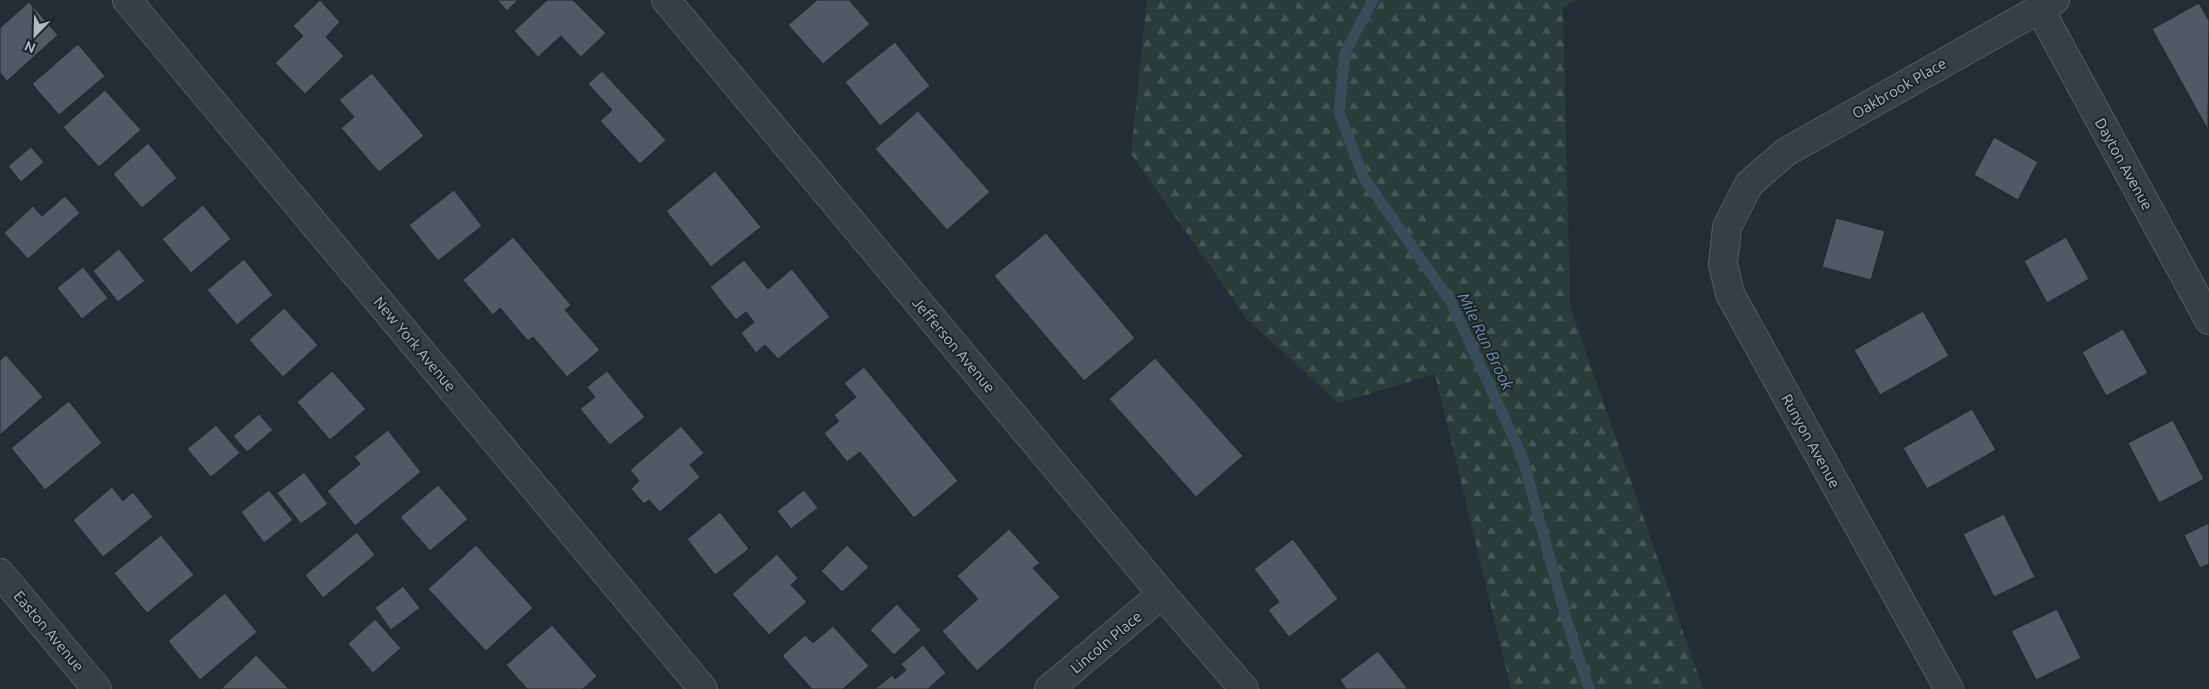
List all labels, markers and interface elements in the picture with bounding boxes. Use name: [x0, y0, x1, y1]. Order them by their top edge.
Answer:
north arrow: [10, 10, 60, 60]
text: N: [22, 38, 38, 56]
street label: Oakbrook Place: [1849, 54, 1949, 122]
street label: Dayton Avenue: [2092, 115, 2156, 213]
water label: Mile Run Brook: [1455, 289, 1518, 393]
street label: New York Avenue: [371, 293, 459, 395]
street label: Jefferson Avenue: [909, 294, 999, 396]
street label: Runyon Avenue: [1778, 391, 1844, 491]
street label: Easton Avenue: [10, 587, 88, 675]
street label: Lincoln Place: [1067, 607, 1145, 677]

